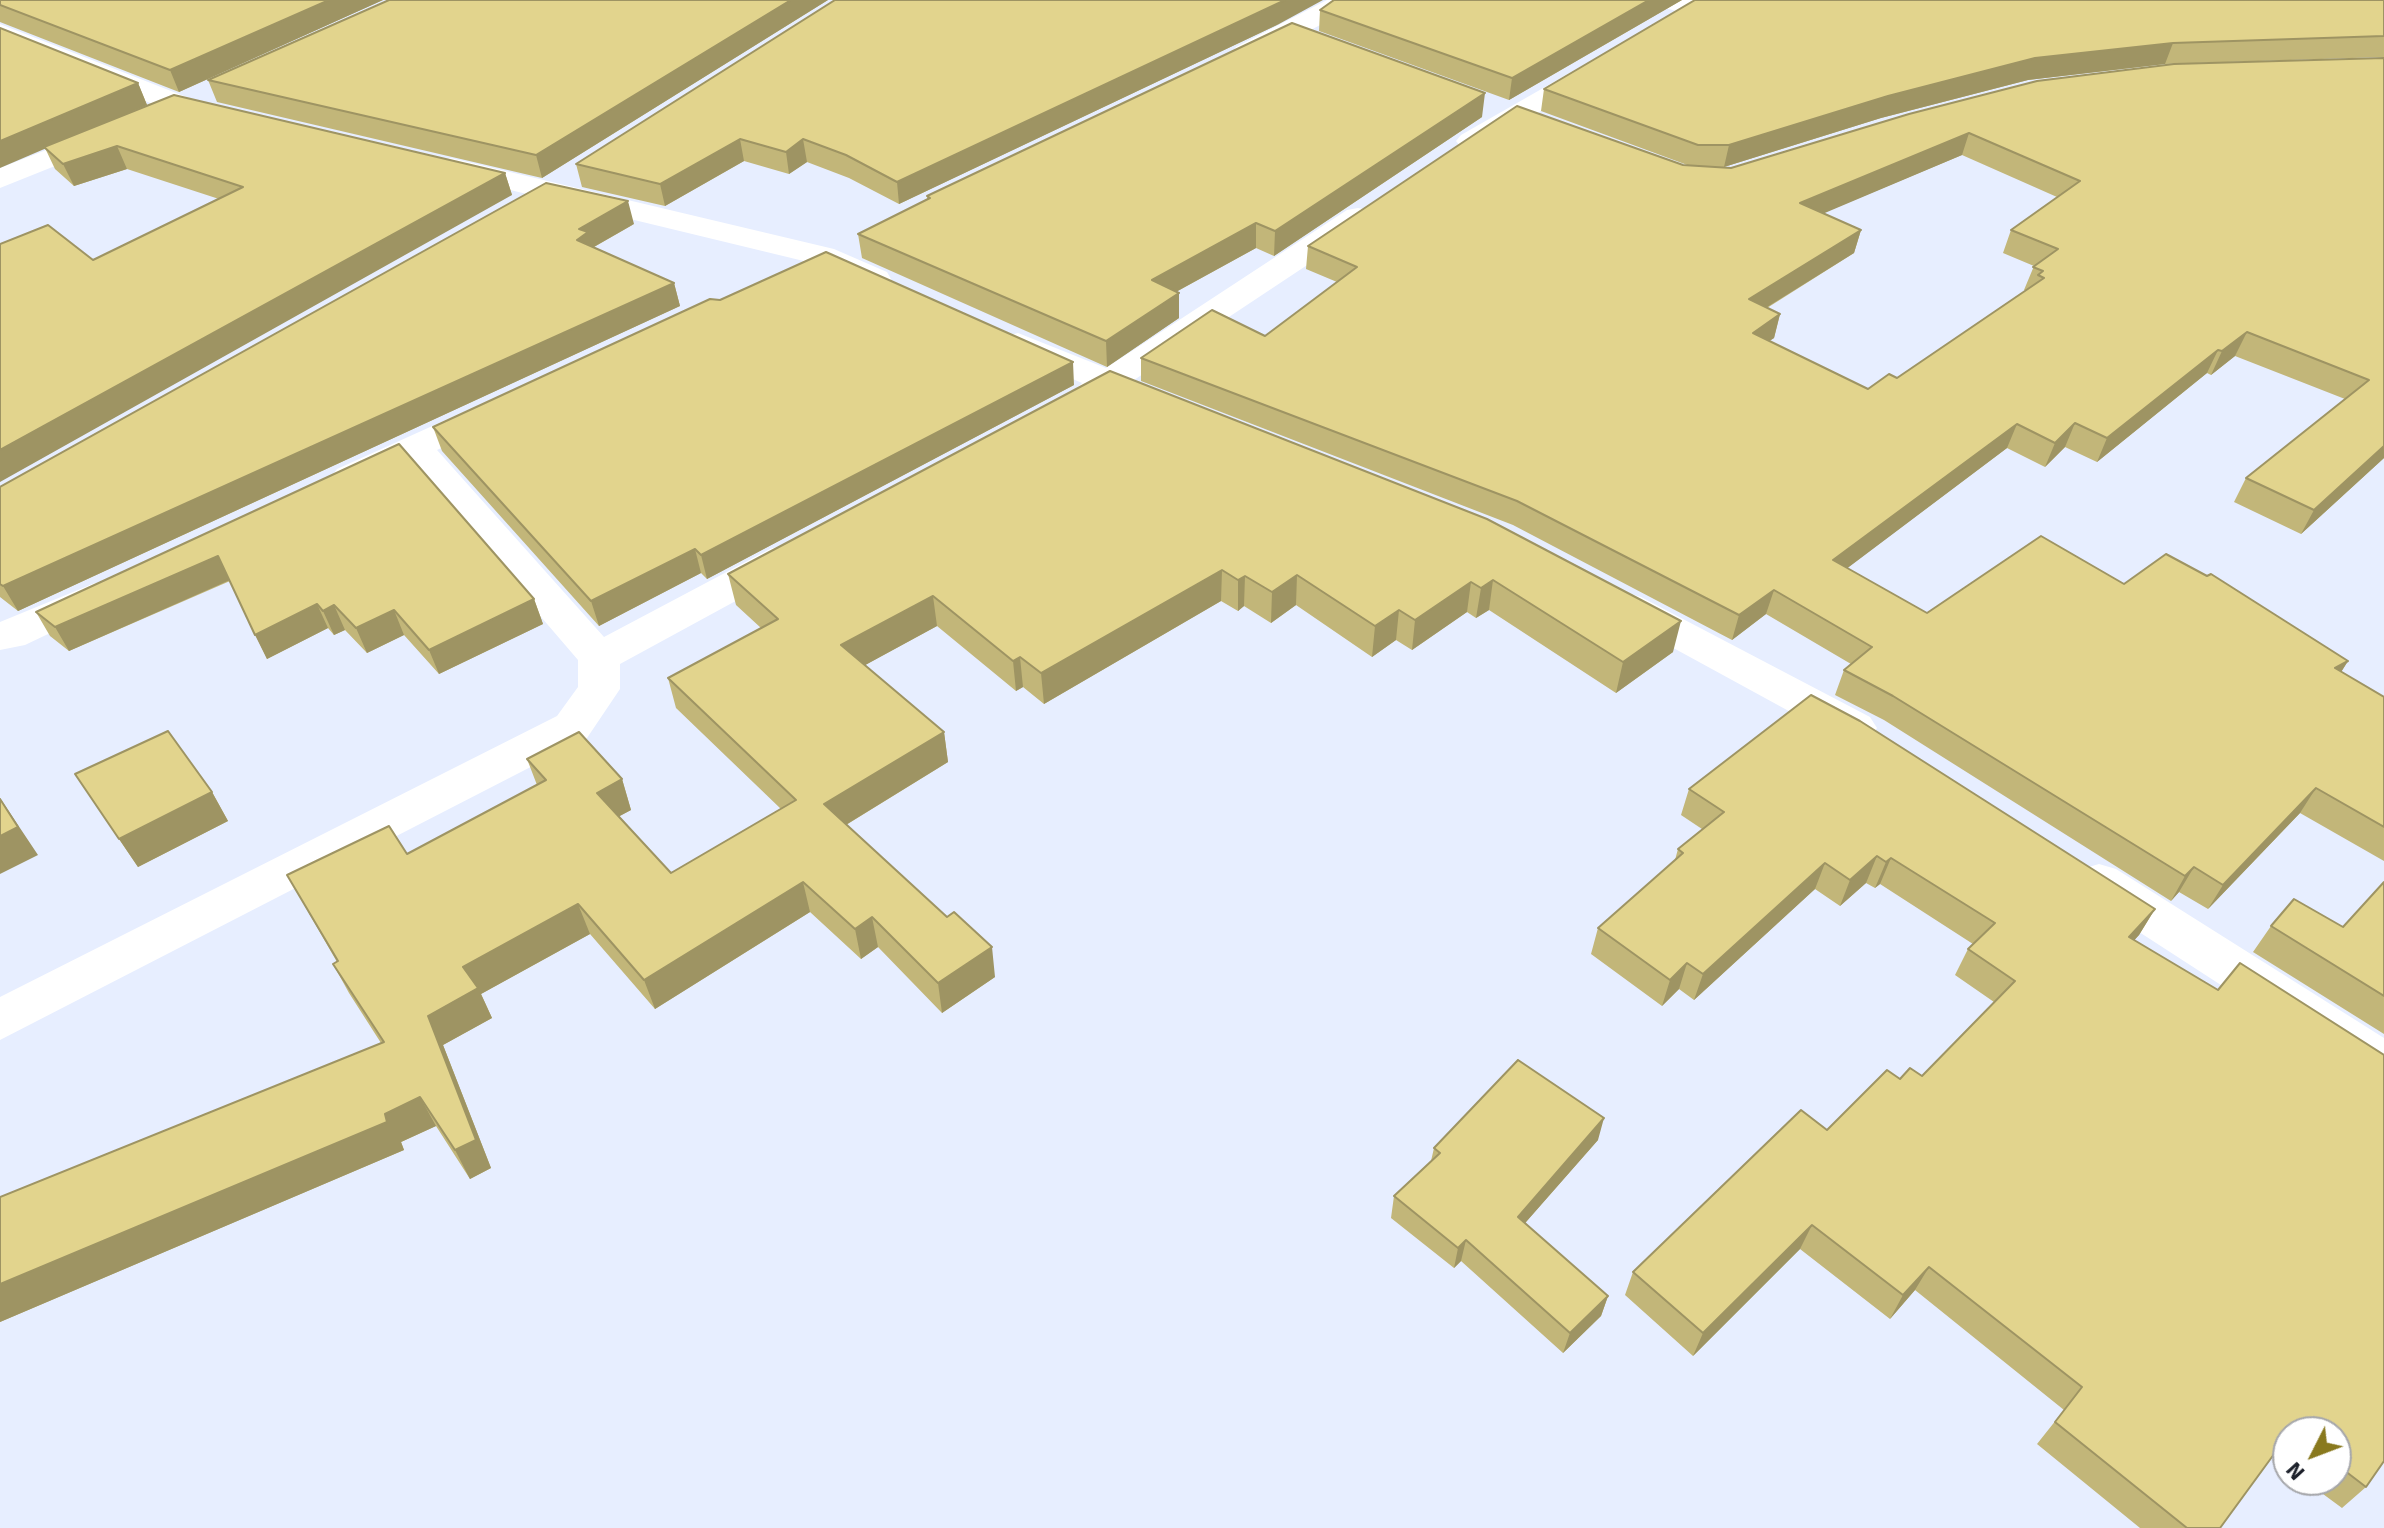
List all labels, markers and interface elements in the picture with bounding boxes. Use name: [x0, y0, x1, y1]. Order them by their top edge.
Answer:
north arrow: [2272, 1416, 2352, 1496]
text: N: [2280, 1456, 2310, 1486]

